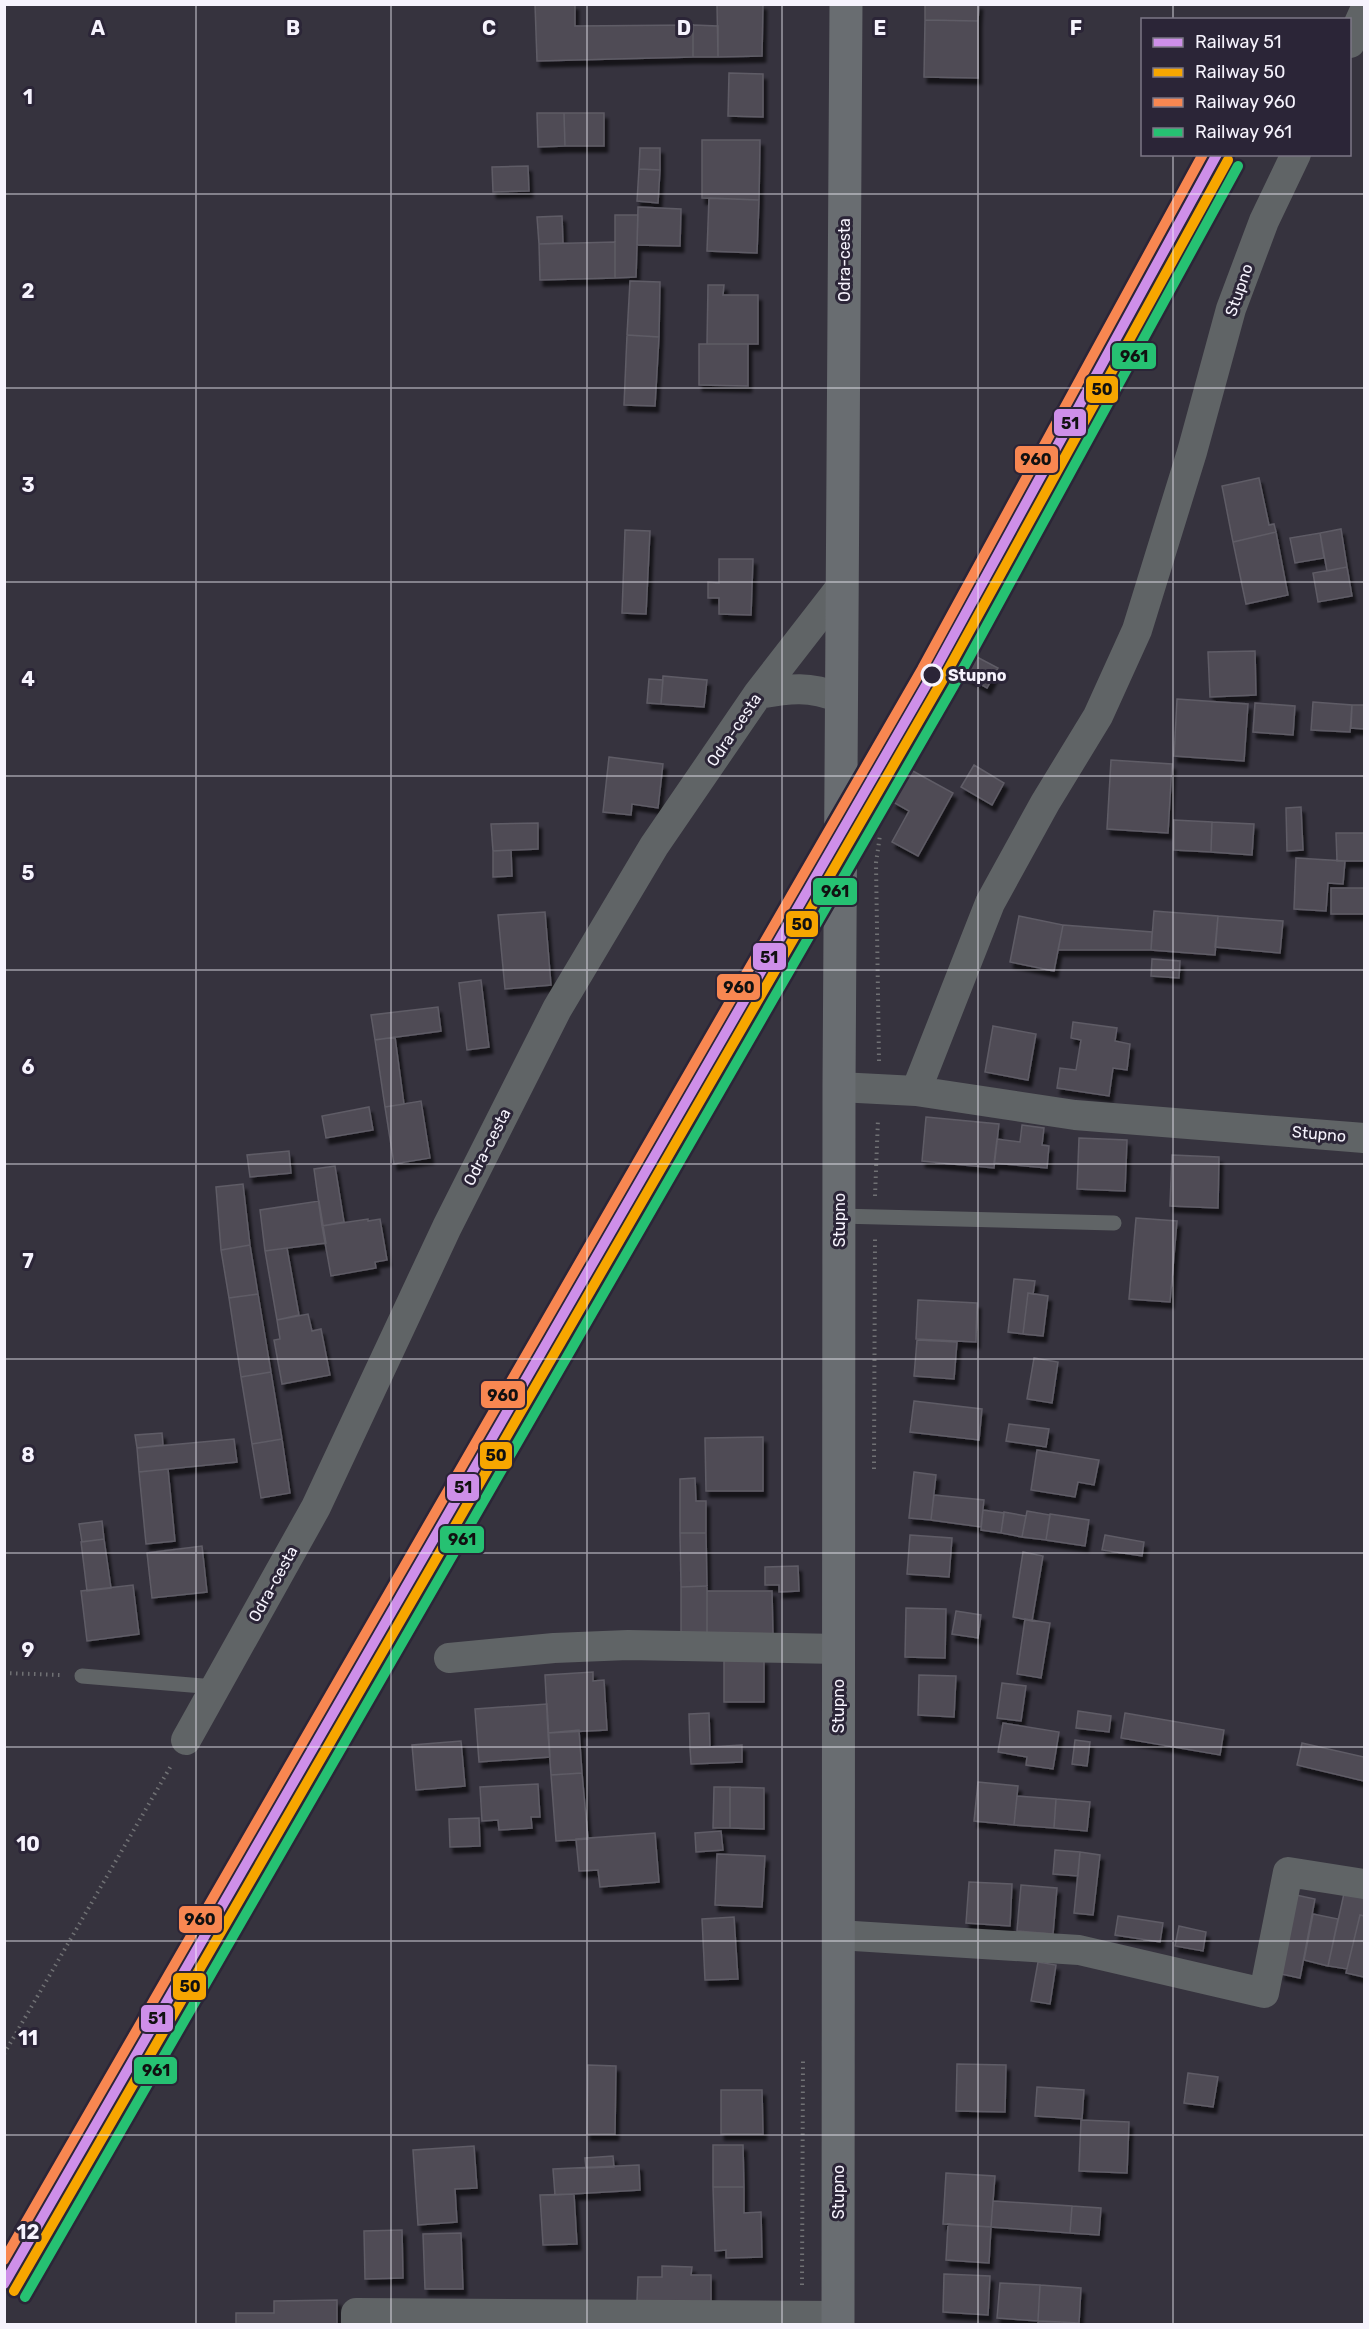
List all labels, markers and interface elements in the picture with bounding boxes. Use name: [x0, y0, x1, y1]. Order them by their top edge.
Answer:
text: A: [91, 16, 106, 40]
text: B: [286, 16, 300, 40]
text: C: [482, 16, 496, 40]
text: D: [677, 16, 691, 40]
text: E: [874, 16, 886, 40]
text: F: [1070, 16, 1082, 40]
legend: [1141, 18, 1351, 156]
text: Railway 51: [1195, 31, 1281, 53]
text: Railway 50: [1195, 61, 1285, 83]
text: 1: [23, 85, 33, 109]
text: Railway 960: [1195, 91, 1296, 113]
text: Railway 961: [1195, 121, 1292, 143]
street label: Odra-cesta: [835, 218, 854, 302]
street label: Stupno: [1221, 261, 1257, 319]
text: 2: [22, 279, 35, 303]
line badge: 961: [1111, 342, 1157, 370]
text: 961: [1120, 347, 1148, 366]
line badge: 50: [1085, 375, 1119, 404]
text: 50: [1091, 380, 1113, 399]
line badge: 51: [1053, 408, 1087, 437]
text: 51: [1061, 414, 1079, 433]
line badge: 960: [1014, 445, 1059, 474]
text: 960: [1020, 450, 1052, 469]
text: 3: [21, 473, 35, 497]
marker: Stupno: [921, 664, 943, 686]
place label: Stupno: [948, 666, 1007, 685]
text: 4: [21, 667, 35, 691]
street label: Odra-cesta: [703, 690, 765, 770]
text: 5: [22, 861, 35, 885]
line badge: 961: [812, 877, 858, 906]
text: 961: [821, 882, 849, 901]
line badge: 50: [785, 910, 819, 938]
text: 50: [791, 915, 813, 934]
line badge: 51: [752, 942, 787, 971]
text: 51: [760, 948, 778, 967]
line badge: 960: [716, 973, 761, 1001]
text: 960: [723, 978, 755, 997]
text: 6: [21, 1055, 35, 1079]
street label: Odra-cesta: [459, 1105, 515, 1189]
street label: Stupno: [1291, 1122, 1347, 1146]
street label: Stupno: [830, 1193, 849, 1247]
text: 7: [22, 1249, 34, 1273]
line badge: 960: [480, 1380, 526, 1409]
text: 960: [487, 1386, 519, 1405]
line badge: 50: [479, 1441, 513, 1470]
text: 8: [21, 1443, 35, 1467]
text: 50: [485, 1446, 507, 1465]
line badge: 51: [446, 1473, 480, 1502]
text: 51: [454, 1478, 472, 1497]
line badge: 961: [439, 1525, 485, 1554]
text: 961: [448, 1530, 476, 1549]
street label: Odra-cesta: [244, 1543, 302, 1625]
text: 9: [22, 1638, 35, 1662]
street label: Stupno: [829, 1679, 848, 1733]
text: 10: [16, 1832, 40, 1856]
line badge: 960: [178, 1905, 223, 1934]
text: 960: [184, 1910, 216, 1929]
line badge: 50: [172, 1972, 207, 2001]
text: 50: [179, 1977, 201, 1996]
line badge: 51: [140, 2004, 174, 2033]
text: 51: [148, 2009, 166, 2028]
text: 11: [18, 2026, 38, 2050]
line badge: 961: [133, 2056, 178, 2085]
text: 961: [142, 2061, 170, 2080]
street label: Stupno: [829, 2165, 848, 2219]
text: 12: [17, 2220, 39, 2244]

